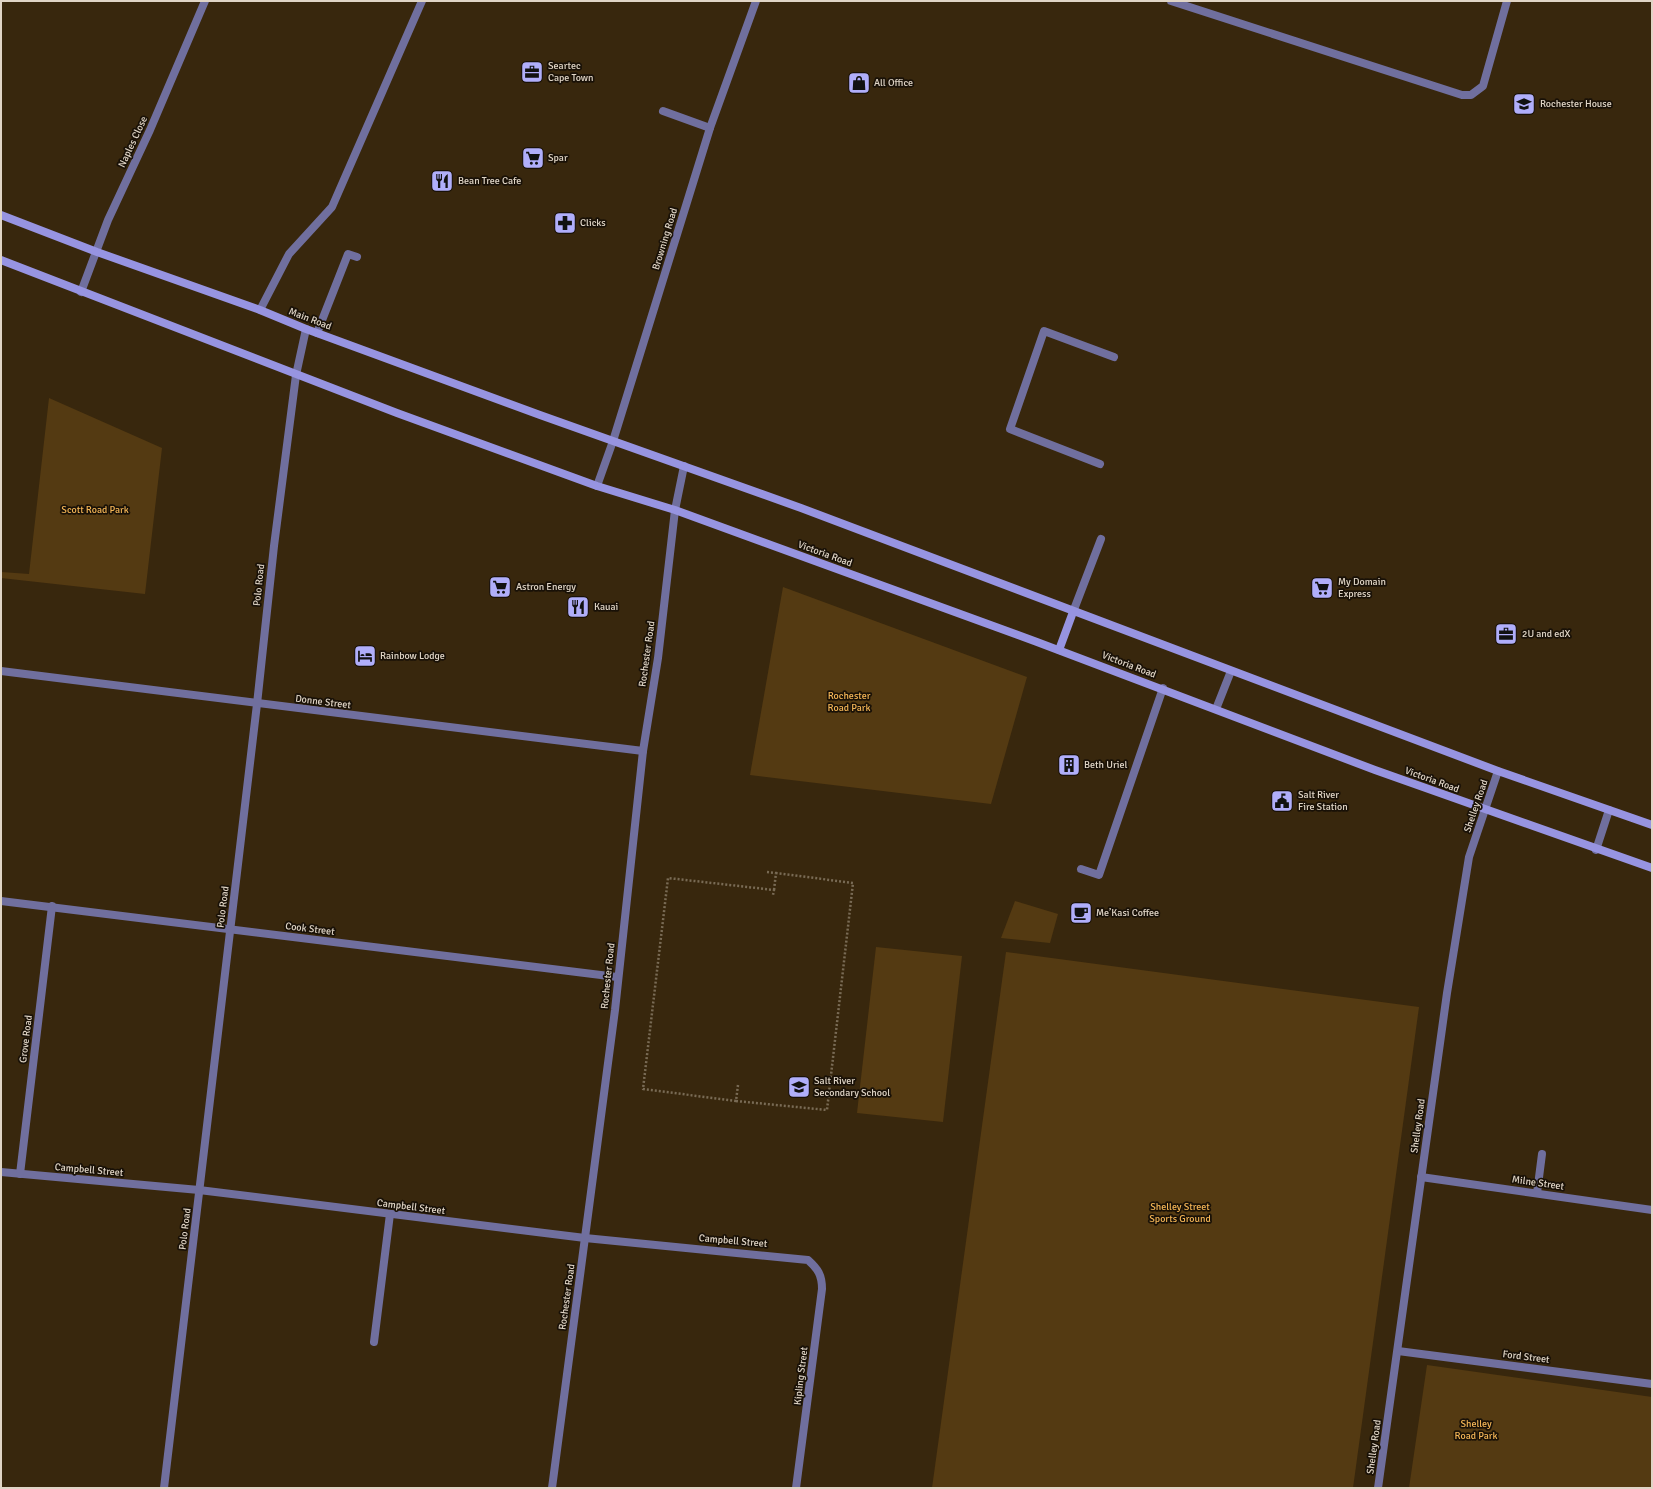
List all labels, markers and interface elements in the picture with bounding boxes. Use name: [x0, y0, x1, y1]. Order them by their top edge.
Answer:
office icon: Seartec Cape Town: [519, 59, 545, 85]
place label: Seartec Cape Town: [548, 60, 593, 84]
shop icon: All Office: [846, 70, 872, 96]
place label: All Office: [874, 77, 913, 89]
school or university icon: Rochester House: [1511, 91, 1537, 117]
place label: Rochester House: [1540, 98, 1612, 110]
street label: Naples Close: [116, 115, 150, 169]
supermarket icon: Spar: [520, 145, 546, 171]
place label: Spar: [548, 152, 568, 164]
restaurant icon: Bean Tree Cafe: [429, 168, 455, 194]
place label: Bean Tree Cafe: [458, 175, 521, 187]
street label: Browning Road: [650, 207, 680, 271]
pharmacy icon: Clicks: [552, 210, 578, 236]
place label: Clicks: [580, 217, 606, 229]
street label: Main Road: [287, 305, 333, 333]
park label: Scott Road Park: [61, 504, 129, 516]
street label: Victoria Road: [796, 539, 854, 569]
street label: Polo Road: [251, 563, 267, 607]
supermarket icon: Astron Energy: [487, 574, 513, 600]
supermarket icon: My Domain Express: [1309, 575, 1335, 601]
place label: My Domain Express: [1338, 576, 1386, 600]
place label: Astron Energy: [516, 581, 576, 593]
restaurant icon: Kauai: [565, 594, 591, 620]
place label: Kauai: [594, 601, 618, 613]
street label: Rochester Road: [636, 620, 658, 688]
office icon: 2U and edX: [1493, 621, 1519, 647]
place label: 2U and edX: [1522, 628, 1571, 640]
hotel icon: Rainbow Lodge: [352, 643, 378, 669]
street label: Victoria Road: [1100, 649, 1158, 681]
place label: Rainbow Lodge: [380, 650, 445, 662]
park label: Rochester Road Park: [828, 690, 871, 714]
street label: Donne Street: [295, 693, 352, 711]
building icon: Beth Uriel: [1056, 752, 1082, 778]
place label: Beth Uriel: [1084, 759, 1127, 771]
street label: Victoria Road: [1403, 765, 1461, 795]
street label: Shelley Road: [1461, 778, 1491, 834]
public building icon: Salt River Fire Station: [1269, 788, 1295, 814]
place label: Salt River Fire Station: [1298, 789, 1348, 813]
street label: Polo Road: [214, 885, 232, 929]
cafe icon: Me’Kasi Coffee: [1068, 900, 1094, 926]
place label: Me’Kasi Coffee: [1096, 907, 1159, 919]
street label: Cook Street: [285, 920, 336, 938]
street label: Rochester Road: [599, 942, 617, 1010]
street label: Grove Road: [17, 1014, 35, 1064]
school or university icon: Salt River Secondary School: [786, 1074, 812, 1100]
place label: Salt River Secondary School: [814, 1075, 890, 1099]
street label: Shelley Road: [1408, 1098, 1428, 1154]
street label: Campbell Street: [54, 1161, 124, 1179]
street label: Milne Street: [1511, 1173, 1565, 1193]
street label: Campbell Street: [376, 1197, 446, 1217]
park label: Shelley Street Sports Ground: [1149, 1201, 1211, 1225]
street label: Polo Road: [176, 1207, 194, 1251]
street label: Campbell Street: [698, 1232, 768, 1250]
street label: Rochester Road: [556, 1263, 578, 1331]
street label: Kipling Street: [791, 1346, 811, 1406]
street label: Ford Street: [1502, 1348, 1551, 1366]
park label: Shelley Road Park: [1455, 1418, 1497, 1442]
street label: Shelley Road: [1364, 1419, 1384, 1475]

